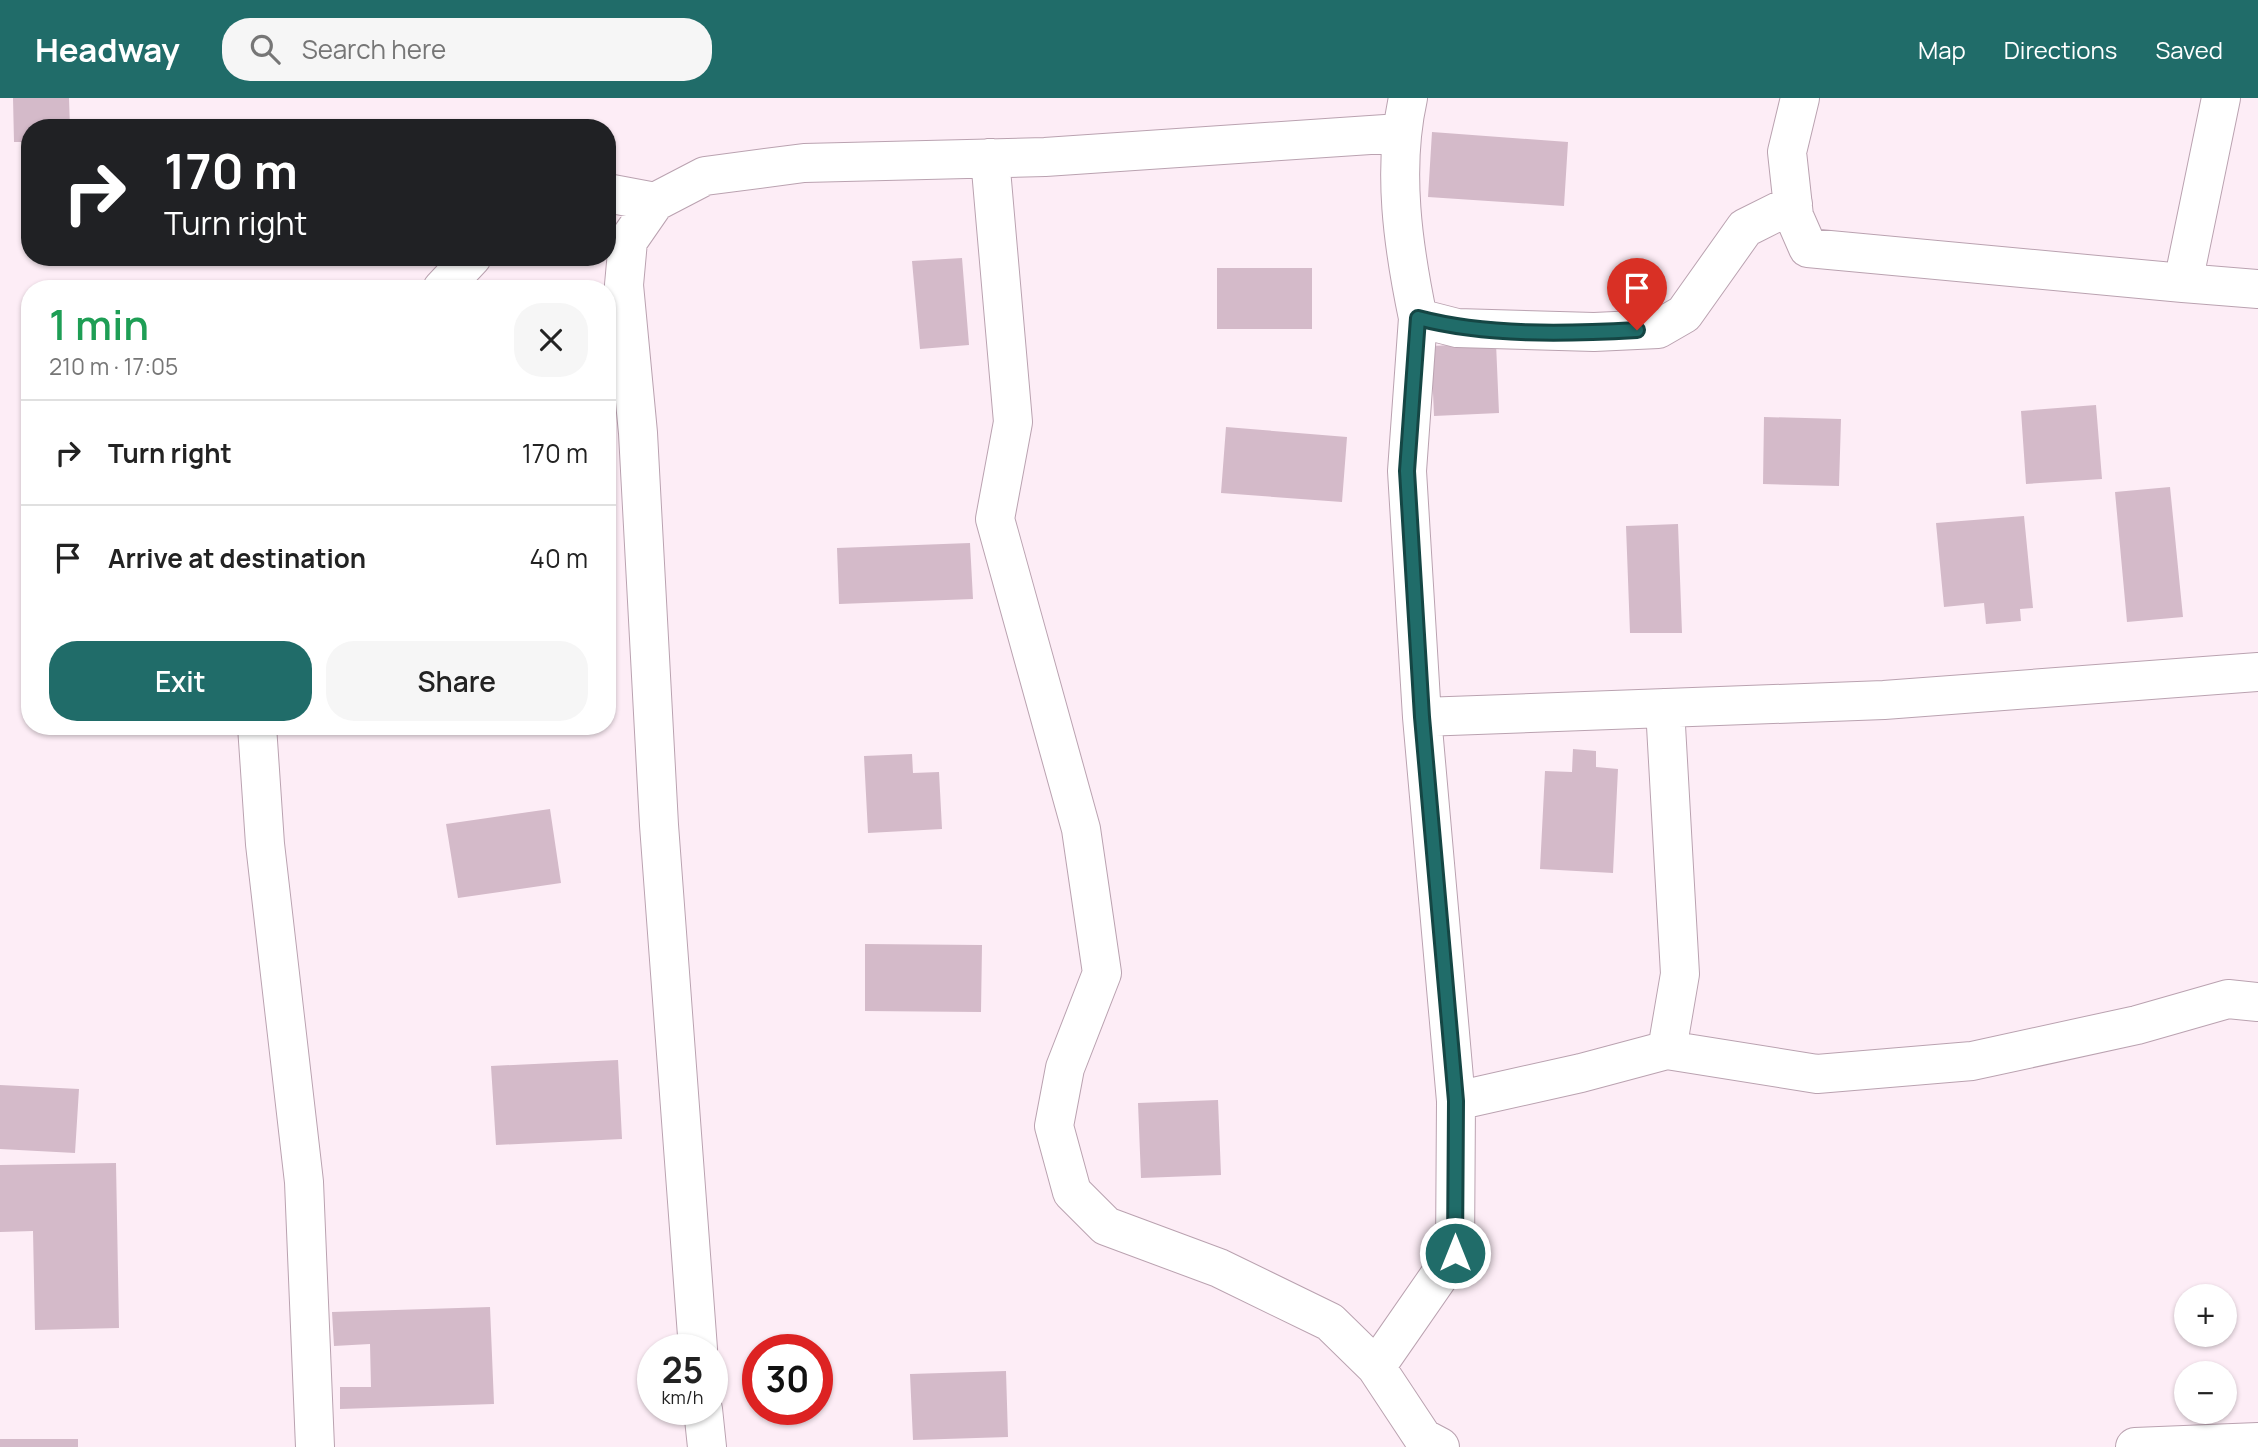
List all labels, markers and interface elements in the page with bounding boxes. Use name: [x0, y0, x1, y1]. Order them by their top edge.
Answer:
search box: [222, 18, 712, 81]
text: Headway: [35, 27, 180, 72]
icon: search: [246, 30, 284, 68]
text: Search here: [302, 31, 446, 67]
text: Map: [1918, 33, 1966, 66]
text: Directions: [2004, 33, 2117, 66]
text: Saved: [2155, 33, 2223, 66]
text: 170 m: [164, 137, 298, 204]
icon: right: [49, 147, 140, 238]
text: Turn right: [164, 201, 307, 245]
pin: [1607, 258, 1667, 330]
icon: arrive: [1618, 269, 1656, 307]
text: 1 min: [49, 295, 149, 353]
button: close: [514, 303, 588, 377]
text: 210 m · 17:05: [49, 350, 178, 382]
icon: right: [49, 434, 87, 472]
text: Turn right: [108, 435, 232, 471]
text: 170 m: [522, 435, 588, 471]
icon: arrive: [49, 539, 87, 577]
text: Arrive at destination: [108, 540, 366, 576]
text: 40 m: [530, 540, 588, 576]
button: Exit: [49, 641, 312, 721]
button: Share: [326, 641, 588, 721]
position arrow: [1418, 1216, 1492, 1290]
map controls: [2174, 1284, 2237, 1424]
button: +: [2174, 1284, 2237, 1347]
speed limit sign: 30: [742, 1334, 833, 1425]
text: 25: [662, 1346, 703, 1394]
button: −: [2174, 1361, 2237, 1424]
text: km/h: [662, 1385, 703, 1409]

